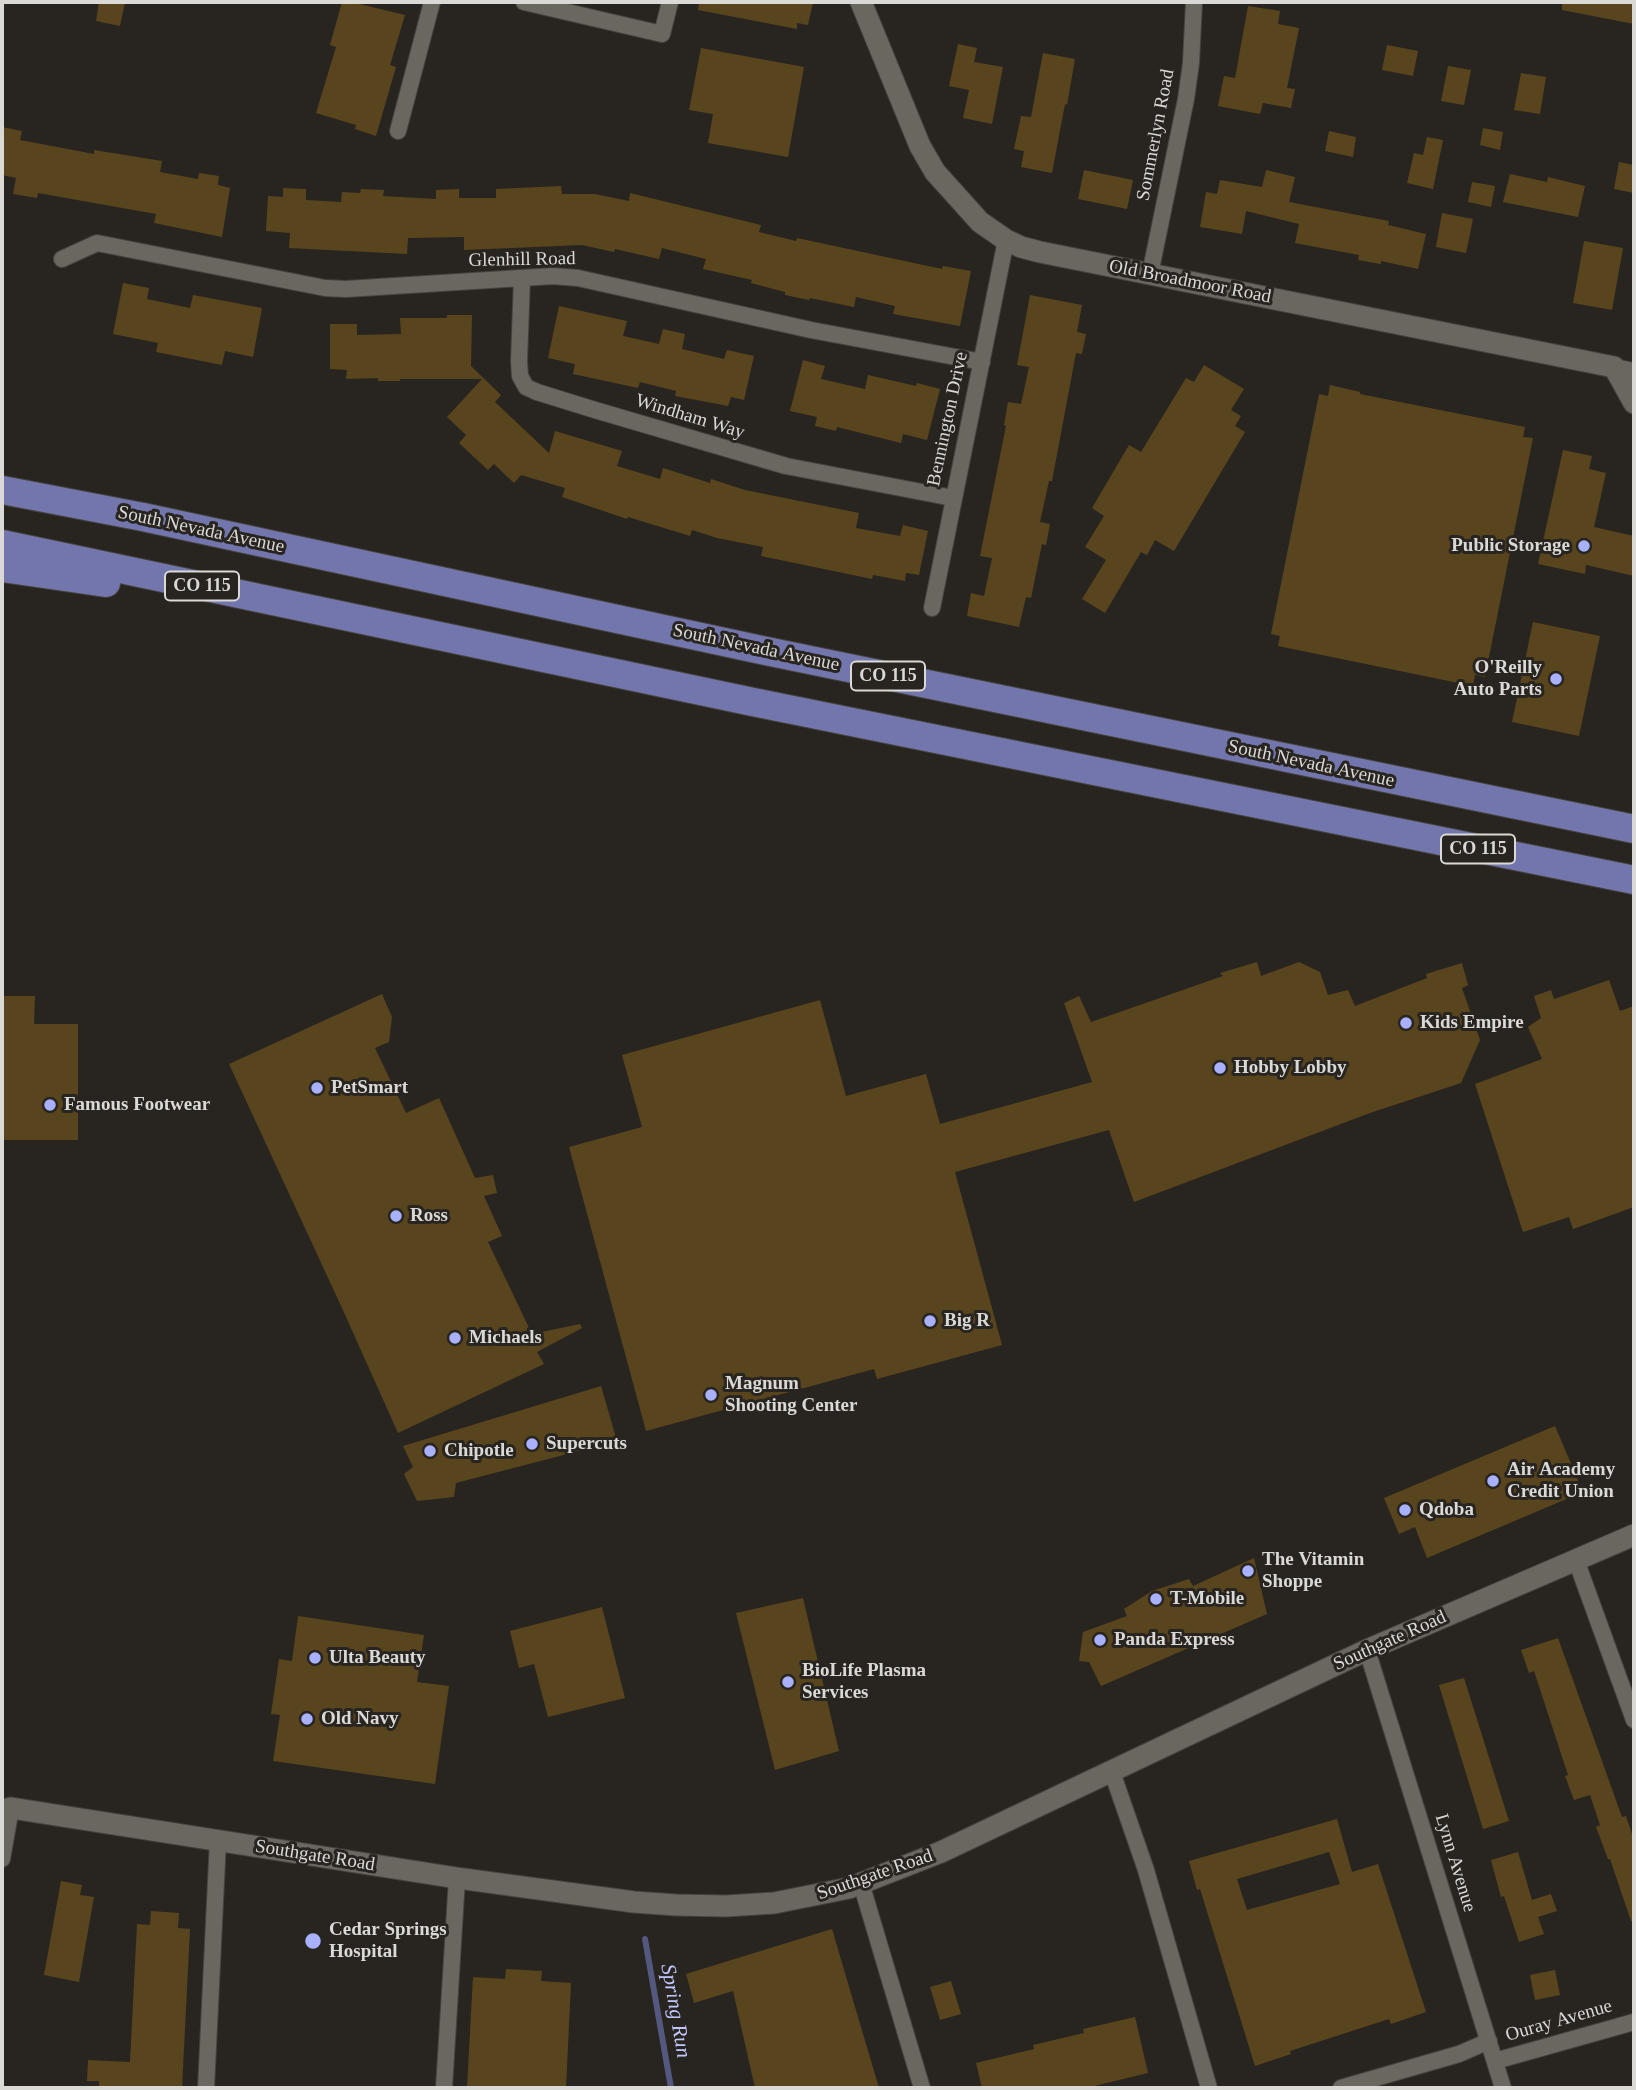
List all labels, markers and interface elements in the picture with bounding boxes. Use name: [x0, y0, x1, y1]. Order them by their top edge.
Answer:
street label: Sommerlyn Road: [1132, 67, 1180, 203]
street label: Glenhill Road: [468, 248, 576, 272]
street label: Old Broadmoor Road: [1107, 255, 1273, 309]
street label: Bennington Drive: [923, 350, 973, 488]
street label: Windham Way: [633, 390, 747, 444]
street label: South Nevada Avenue: [116, 501, 286, 559]
place label: Public Storage: [1451, 535, 1570, 557]
marker: Public Storage: [1576, 538, 1592, 554]
road number: CO 115: [165, 572, 239, 600]
street label: South Nevada Avenue: [671, 619, 841, 677]
place label: O'Reilly Auto Parts: [1454, 657, 1542, 701]
road number: CO 115: [851, 662, 925, 690]
marker: O'Reilly Auto Parts: [1548, 671, 1564, 687]
street label: South Nevada Avenue: [1226, 735, 1396, 793]
road number: CO 115: [1441, 834, 1515, 864]
place label: Kids Empire: [1420, 1012, 1524, 1034]
marker: Kids Empire: [1398, 1015, 1414, 1031]
place label: Hobby Lobby: [1234, 1057, 1346, 1079]
marker: Hobby Lobby: [1212, 1060, 1228, 1076]
place label: PetSmart: [331, 1077, 408, 1099]
marker: PetSmart: [309, 1080, 325, 1096]
place label: Famous Footwear: [64, 1094, 210, 1116]
marker: Famous Footwear: [42, 1097, 58, 1113]
place label: Ross: [410, 1205, 448, 1227]
marker: Ross: [388, 1208, 404, 1224]
place label: Big R: [944, 1310, 990, 1332]
marker: Big R: [922, 1313, 938, 1329]
place label: Michaels: [469, 1327, 542, 1349]
marker: Michaels: [447, 1330, 463, 1346]
place label: Magnum Shooting Center: [725, 1373, 857, 1417]
marker: Magnum Shooting Center: [703, 1387, 719, 1403]
place label: Supercuts: [546, 1433, 627, 1455]
marker: Supercuts: [524, 1436, 540, 1452]
place label: Chipotle: [444, 1440, 514, 1462]
marker: Chipotle: [422, 1443, 438, 1459]
place label: Air Academy Credit Union: [1507, 1459, 1615, 1503]
marker: Air Academy Credit Union: [1485, 1473, 1501, 1489]
place label: Qdoba: [1419, 1499, 1474, 1521]
marker: Qdoba: [1397, 1502, 1413, 1518]
place label: The Vitamin Shoppe: [1262, 1549, 1364, 1593]
marker: The Vitamin Shoppe: [1240, 1563, 1256, 1579]
place label: T-Mobile: [1170, 1588, 1244, 1610]
marker: T-Mobile: [1148, 1591, 1164, 1607]
street label: Southgate Road: [1330, 1606, 1450, 1676]
place label: Panda Express: [1114, 1629, 1235, 1651]
marker: Panda Express: [1092, 1632, 1108, 1648]
place label: Ulta Beauty: [329, 1647, 426, 1669]
marker: Ulta Beauty: [307, 1650, 323, 1666]
place label: BioLife Plasma Services: [802, 1660, 926, 1704]
marker: BioLife Plasma Services: [780, 1674, 796, 1690]
place label: Old Navy: [321, 1708, 399, 1730]
marker: Old Navy: [299, 1711, 315, 1727]
street label: Lynn Avenue: [1429, 1811, 1481, 1915]
street label: Southgate Road: [254, 1835, 376, 1877]
street label: Southgate Road: [814, 1845, 936, 1905]
place label: Cedar Springs Hospital: [329, 1919, 447, 1963]
marker: Cedar Springs Hospital: [303, 1931, 323, 1951]
water label: Spring Run: [654, 1962, 696, 2060]
street label: Ouray Avenue: [1503, 1995, 1615, 2047]

